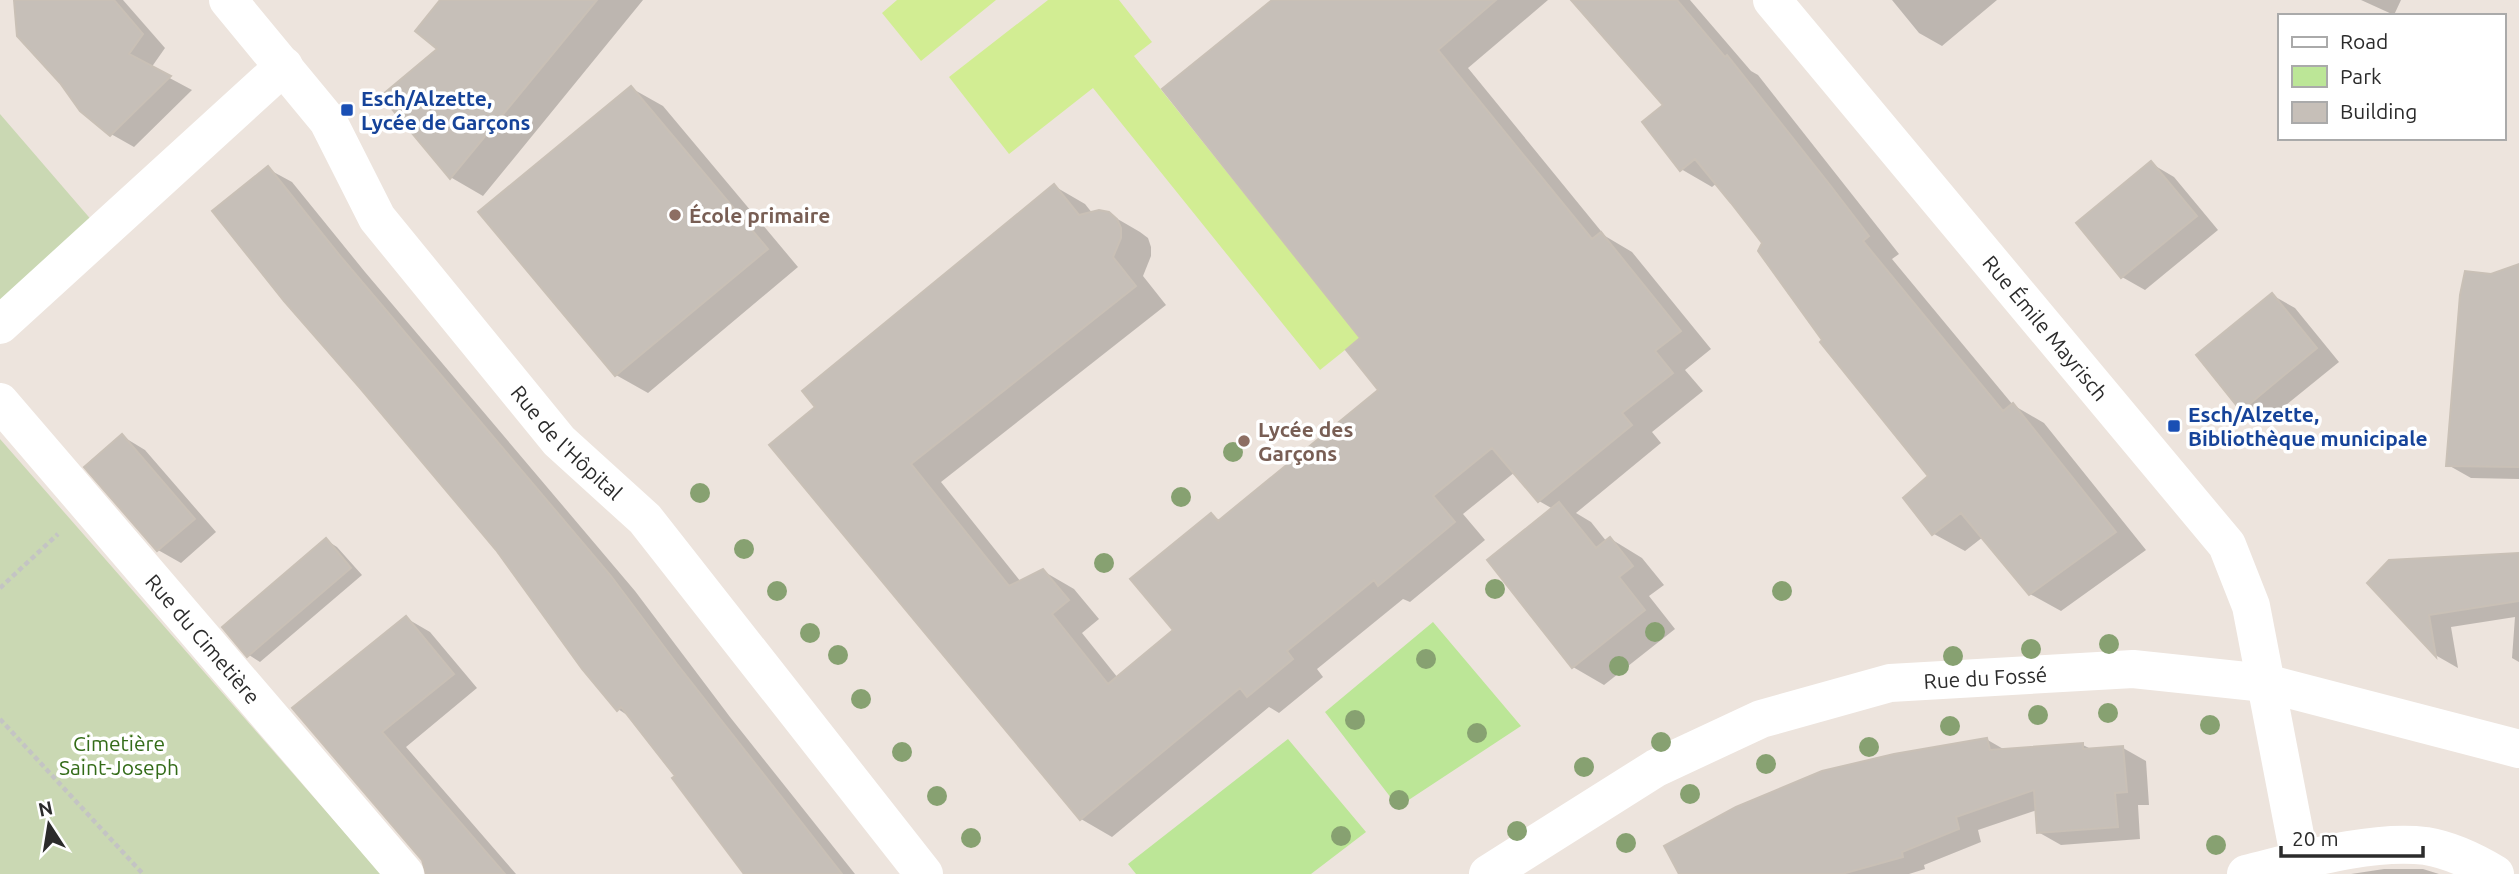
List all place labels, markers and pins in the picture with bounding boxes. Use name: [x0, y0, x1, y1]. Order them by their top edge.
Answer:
place label: Esch/Alzette, Lycée de Garçons: [361, 86, 531, 134]
marker: Esch/Alzette, Lycée de Garçons: [339, 102, 355, 118]
place label: École primaire: [689, 203, 830, 227]
marker: École primaire: [667, 207, 683, 223]
place label: Esch/Alzette, Bibliothèque municipale: [2188, 402, 2428, 450]
place label: Lycée des Garçons: [1258, 417, 1353, 465]
marker: Esch/Alzette, Bibliothèque municipale: [2166, 418, 2182, 434]
marker: Lycée des Garçons: [1236, 433, 1252, 449]

